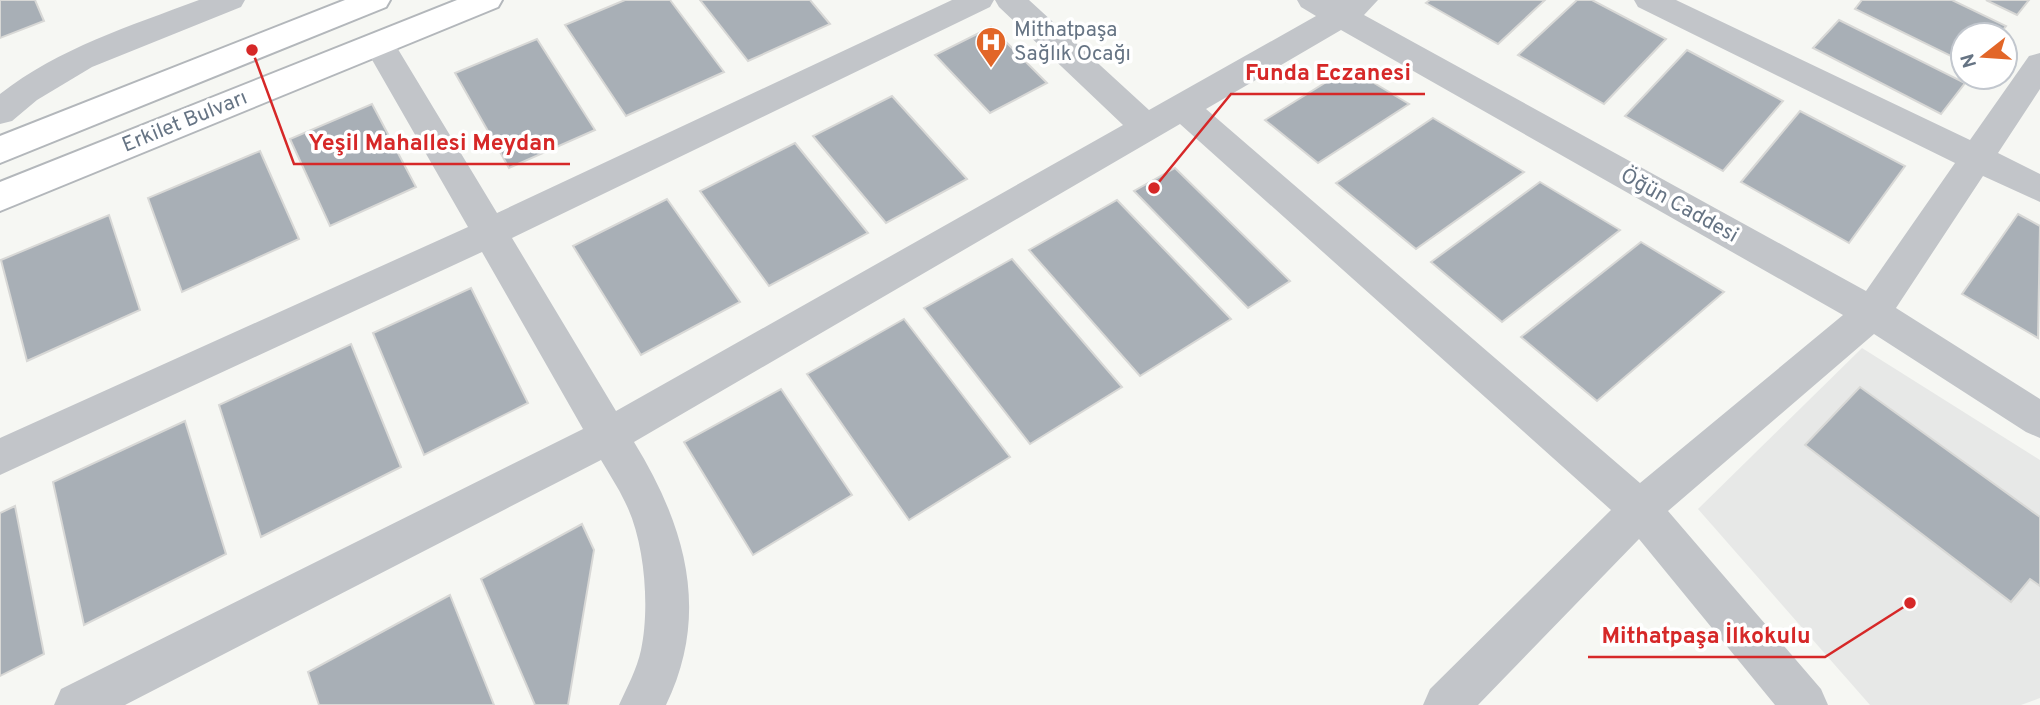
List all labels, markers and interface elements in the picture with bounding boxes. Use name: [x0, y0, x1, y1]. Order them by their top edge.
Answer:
place label: Mithatpaşa Sağlık Ocağı: [1014, 17, 1131, 68]
north arrow: [1949, 21, 2019, 91]
hospital icon: Mithatpaşa Sağlık Ocağı: [974, 25, 1008, 69]
callout: Funda Eczanesi: [1231, 50, 1425, 94]
text: N: [1956, 50, 1983, 70]
text: Funda Eczanesi: [1245, 60, 1411, 89]
street label: Erkilet Bulvarı: [118, 85, 252, 159]
callout: Yeşil Mahallesi Meydan: [294, 120, 570, 164]
text: Yeşil Mahallesi Meydan: [308, 130, 556, 159]
street label: Öğün Caddesi: [1615, 163, 1743, 249]
callout: Mithatpaşa İlkokulu: [1588, 613, 1825, 657]
text: Mithatpaşa İlkokulu: [1601, 622, 1811, 652]

